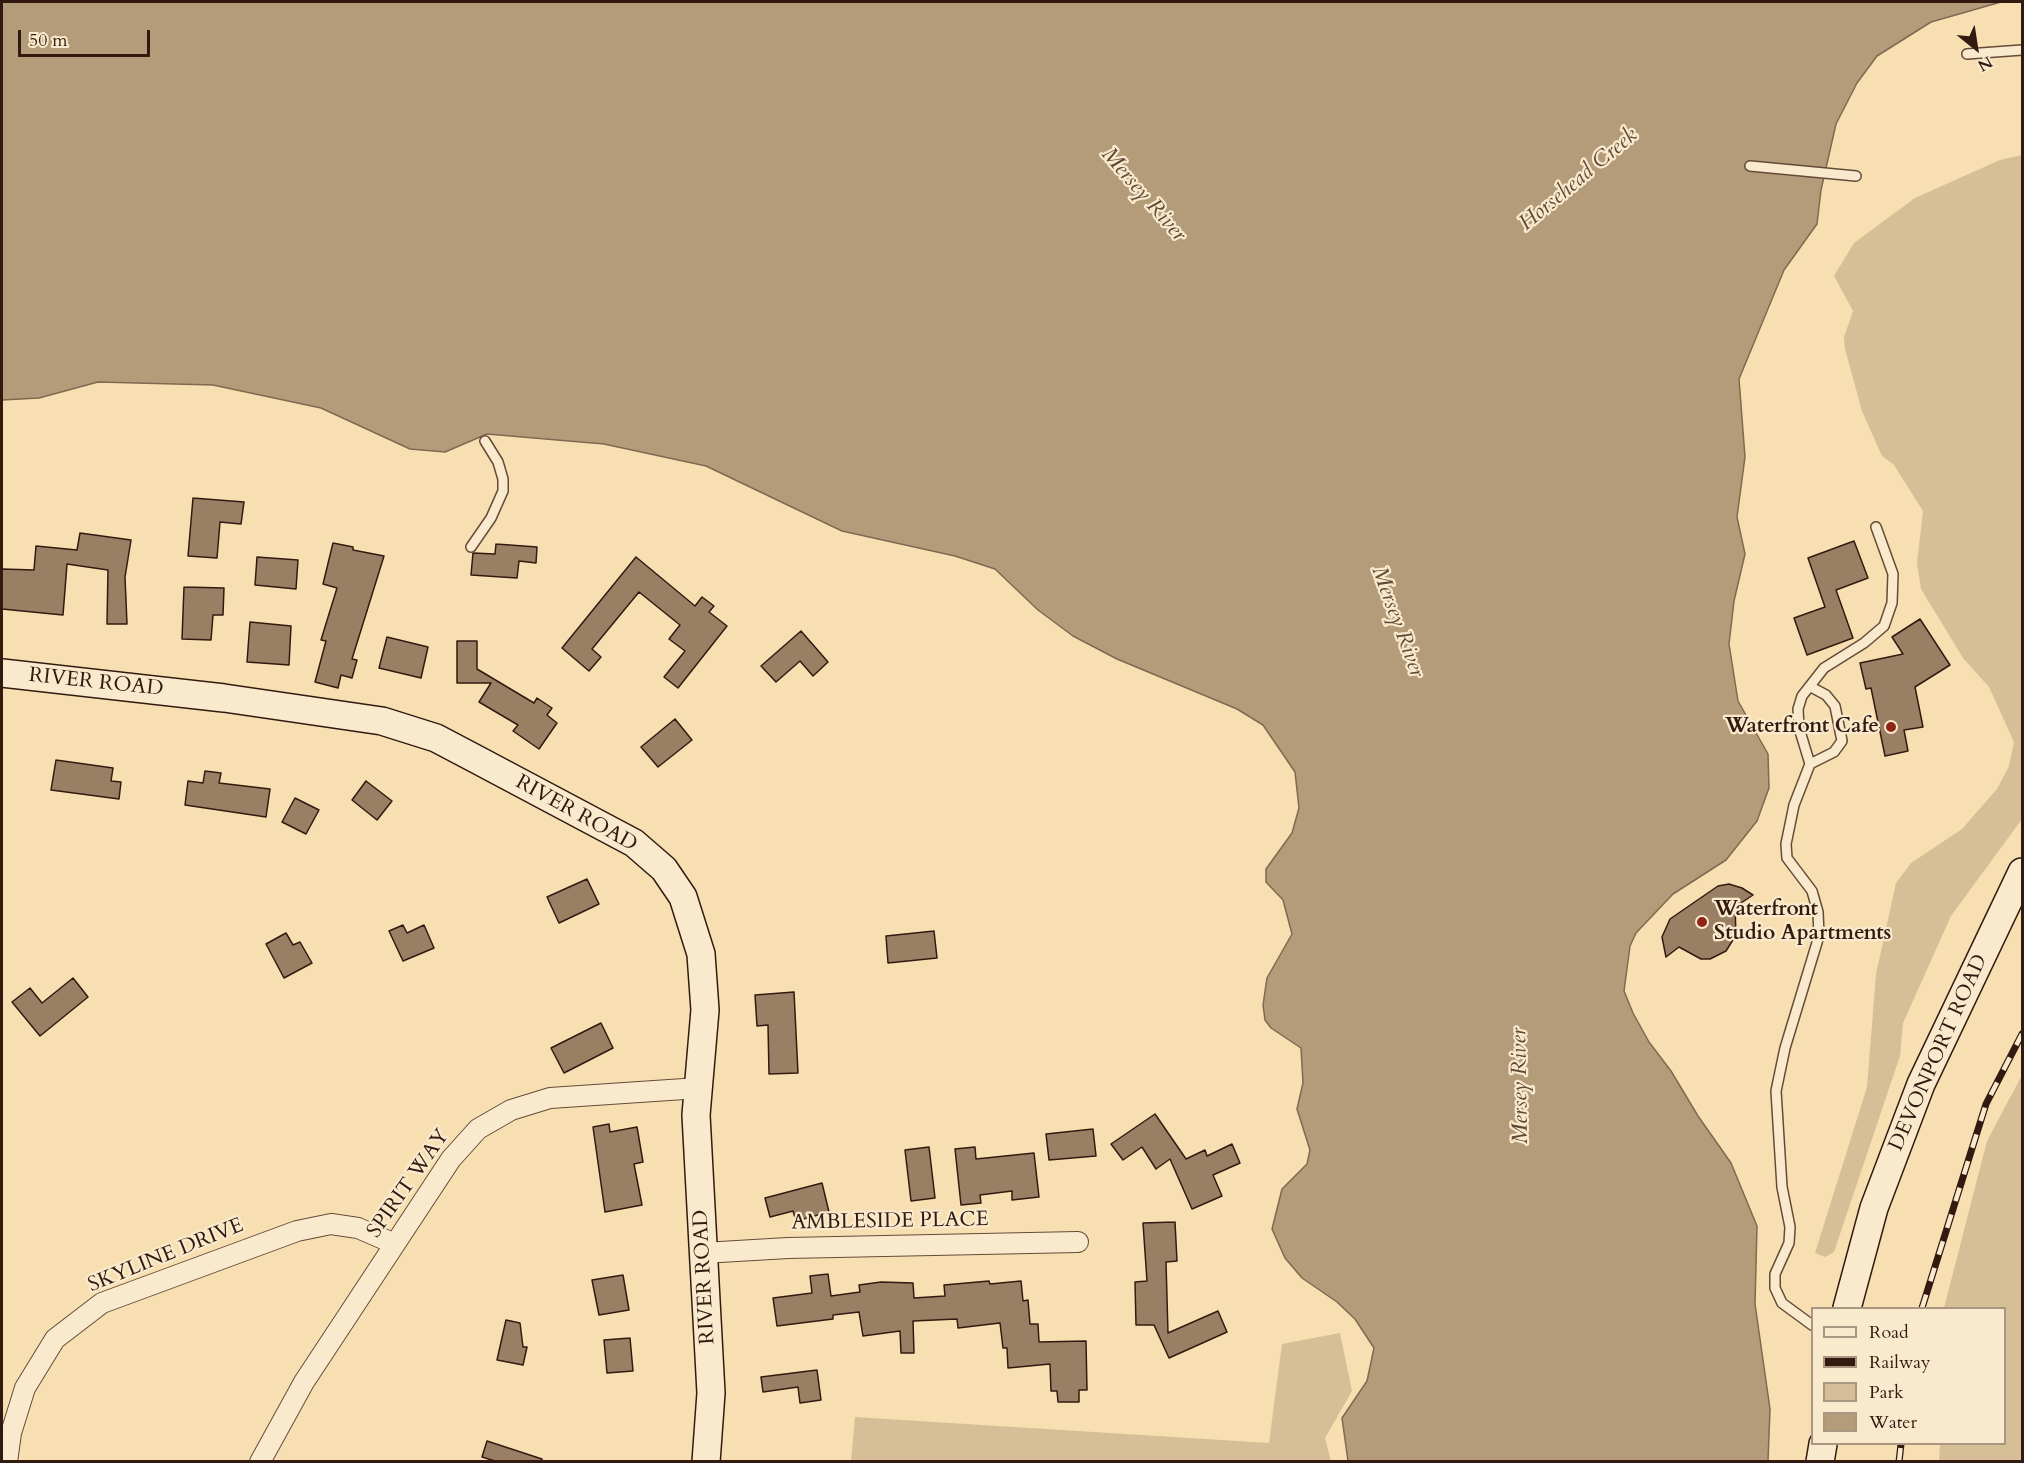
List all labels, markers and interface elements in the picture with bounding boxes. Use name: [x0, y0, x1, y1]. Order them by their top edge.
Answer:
scale bar: [21, 18, 153, 56]
north arrow: [1946, 18, 2006, 78]
text: 50 m: [29, 28, 68, 53]
text: N: [1973, 51, 1997, 77]
water label: Horsehead Creek: [1514, 123, 1644, 237]
water label: Mersey River: [1095, 143, 1191, 247]
water label: Mersey River: [1365, 563, 1429, 681]
street label: RIVER ROAD: [28, 663, 164, 703]
place label: Waterfront Cafe: [1725, 714, 1879, 740]
marker: Waterfront Cafe: [1884, 720, 1898, 734]
street label: RIVER ROAD: [511, 770, 641, 858]
place label: Waterfront Studio Apartments: [1714, 897, 1891, 947]
marker: Waterfront Studio Apartments: [1695, 915, 1709, 929]
street label: DEVONPORT ROAD: [1884, 951, 1994, 1155]
water label: Mersey River: [1507, 1028, 1535, 1144]
street label: SPIRIT WAY: [362, 1125, 456, 1243]
street label: AMBLESIDE PLACE: [791, 1208, 989, 1236]
street label: RIVER ROAD: [689, 1209, 721, 1345]
street label: SKYLINE DRIVE: [85, 1213, 247, 1299]
legend: [1811, 1307, 2006, 1445]
text: Road: [1869, 1320, 1909, 1345]
text: Railway: [1869, 1350, 1931, 1375]
text: Park: [1869, 1380, 1904, 1405]
text: Water: [1869, 1410, 1917, 1435]

